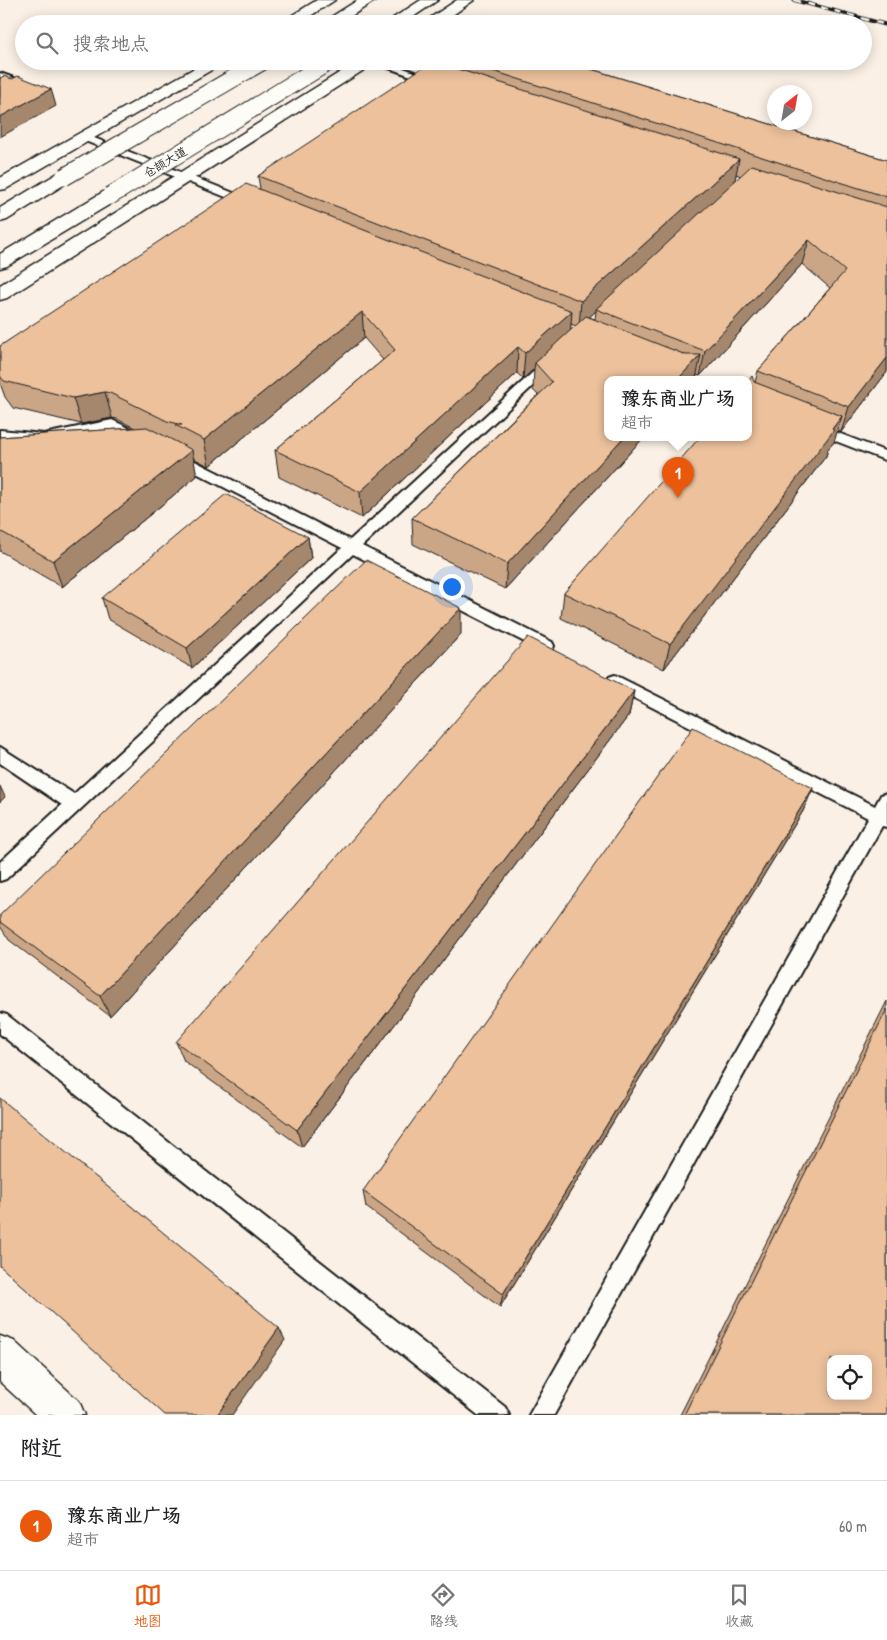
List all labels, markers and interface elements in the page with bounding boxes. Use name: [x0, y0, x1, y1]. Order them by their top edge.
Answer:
search box: [15, 15, 872, 70]
icon: search: [33, 29, 61, 57]
text: 搜索地点: [73, 30, 149, 56]
north arrow: [767, 85, 812, 130]
street label: 仓颉大道: [140, 142, 190, 182]
popup: [604, 376, 752, 441]
text: 豫东商业广场: [621, 385, 735, 411]
text: 超市: [621, 411, 653, 433]
pin: 1: [662, 457, 694, 498]
your location: [439, 574, 465, 600]
map controls: [827, 1355, 872, 1400]
button: locate: [827, 1355, 872, 1400]
text: 附近: [20, 1433, 62, 1462]
text: 豫东商业广场: [67, 1502, 181, 1528]
text: 1: [33, 1515, 39, 1537]
text: 60 m: [839, 1515, 867, 1537]
text: 超市: [67, 1528, 99, 1550]
tab: 地图: [134, 1581, 162, 1630]
tab: 路线: [429, 1581, 457, 1630]
tab: 收藏: [725, 1581, 753, 1630]

